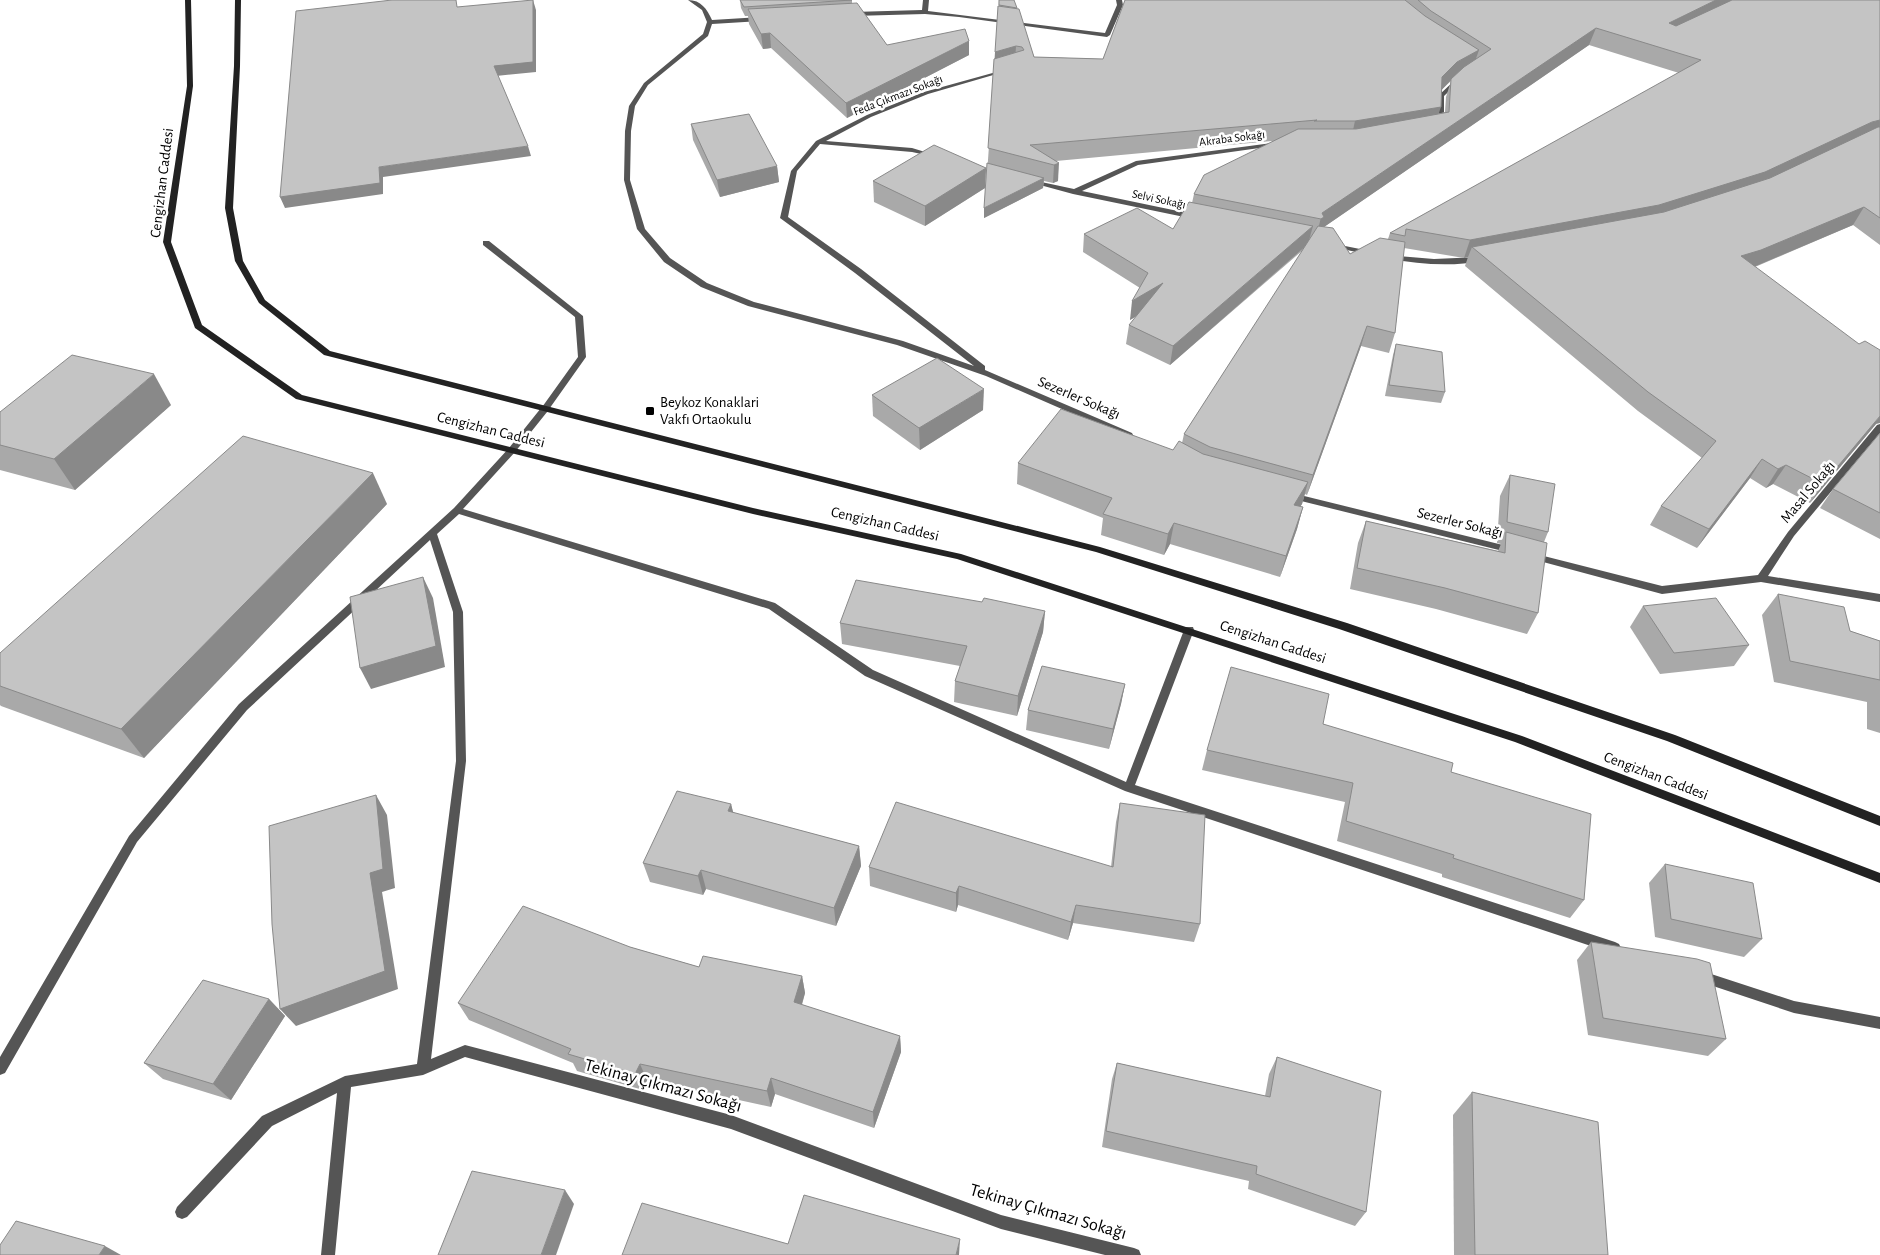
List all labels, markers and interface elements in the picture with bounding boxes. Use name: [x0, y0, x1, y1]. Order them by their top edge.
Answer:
street label: Feda Çıkmazı Sokağı: [852, 72, 944, 118]
street label: Cengizhan Caddesi: [148, 127, 176, 239]
street label: Akraba Sokağı: [1198, 128, 1266, 148]
street label: Selvi Sokağı: [1131, 187, 1187, 211]
street label: Sezerler Sokağı: [1036, 374, 1122, 422]
place label: Beykoz Konaklari Vakfı Ortaokulu: [660, 395, 759, 427]
marker: Beykoz Konaklari Vakfı Ortaokulu: [644, 405, 656, 417]
street label: Cengizhan Caddesi: [436, 409, 546, 451]
street label: Masal Sokağı: [1778, 458, 1838, 526]
street label: Cengizhan Caddesi: [830, 504, 940, 544]
street label: Sezerler Sokağı: [1416, 505, 1504, 541]
street label: Cengizhan Caddesi: [1218, 618, 1328, 666]
street label: Cengizhan Caddesi: [1602, 749, 1710, 803]
street label: Tekinay Çıkmazı Sokağı: [582, 1056, 744, 1116]
street label: Tekinay Çıkmazı Sokağı: [968, 1181, 1128, 1243]

